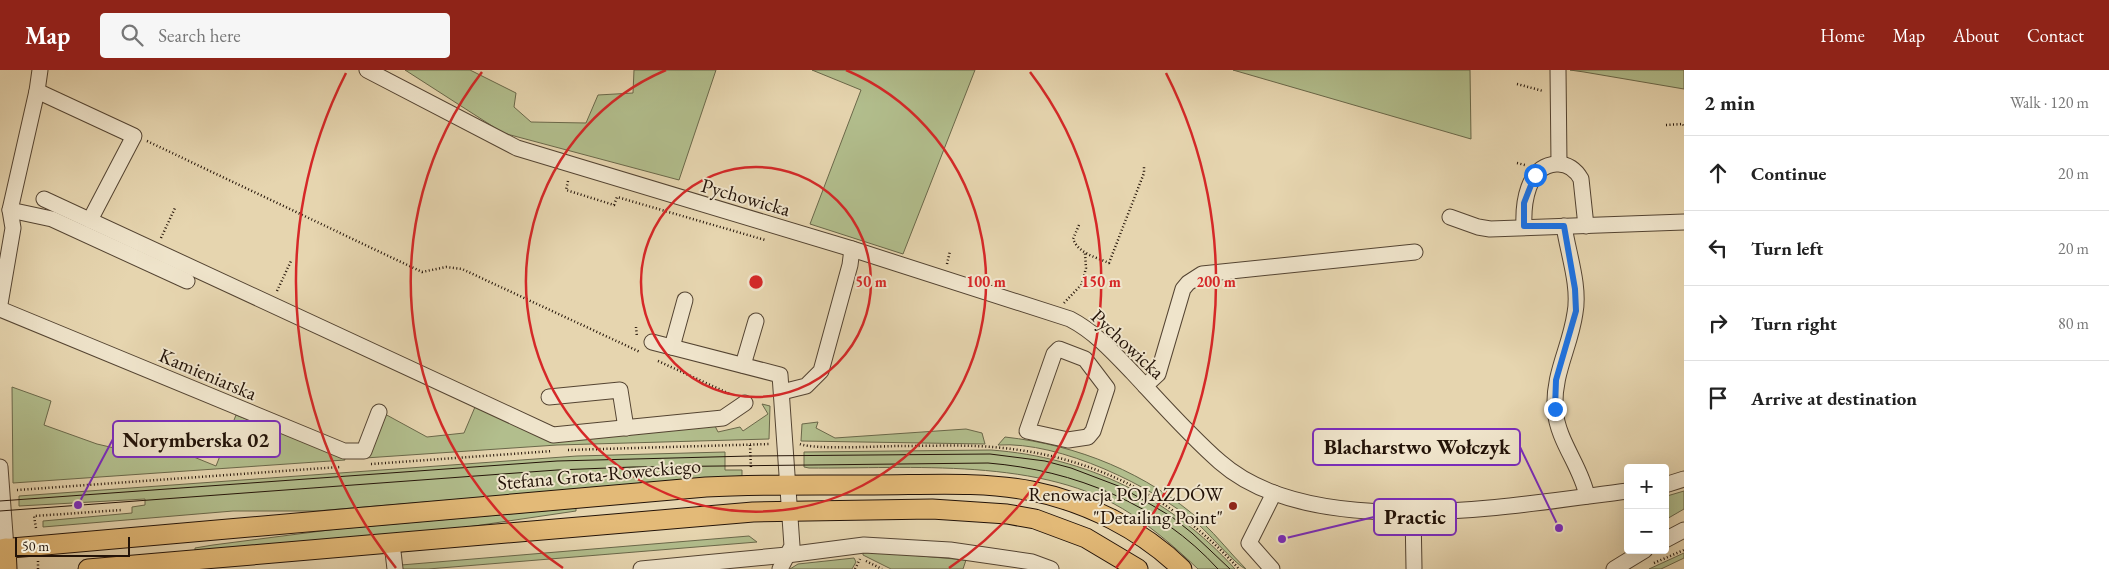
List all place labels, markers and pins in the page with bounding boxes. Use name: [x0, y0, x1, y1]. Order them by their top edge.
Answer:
centre of rings: [747, 273, 765, 291]
callout: Norymberska 02: [113, 421, 280, 457]
callout: Blacharstwo Wołczyk: [1313, 429, 1520, 465]
place label: Renowacja POJAZDÓW "Detailing Point": [1028, 481, 1224, 530]
callout: Practic: [1374, 499, 1456, 535]
marker: Renowacja POJAZDÓW "Detailing Point": [1227, 500, 1239, 512]

